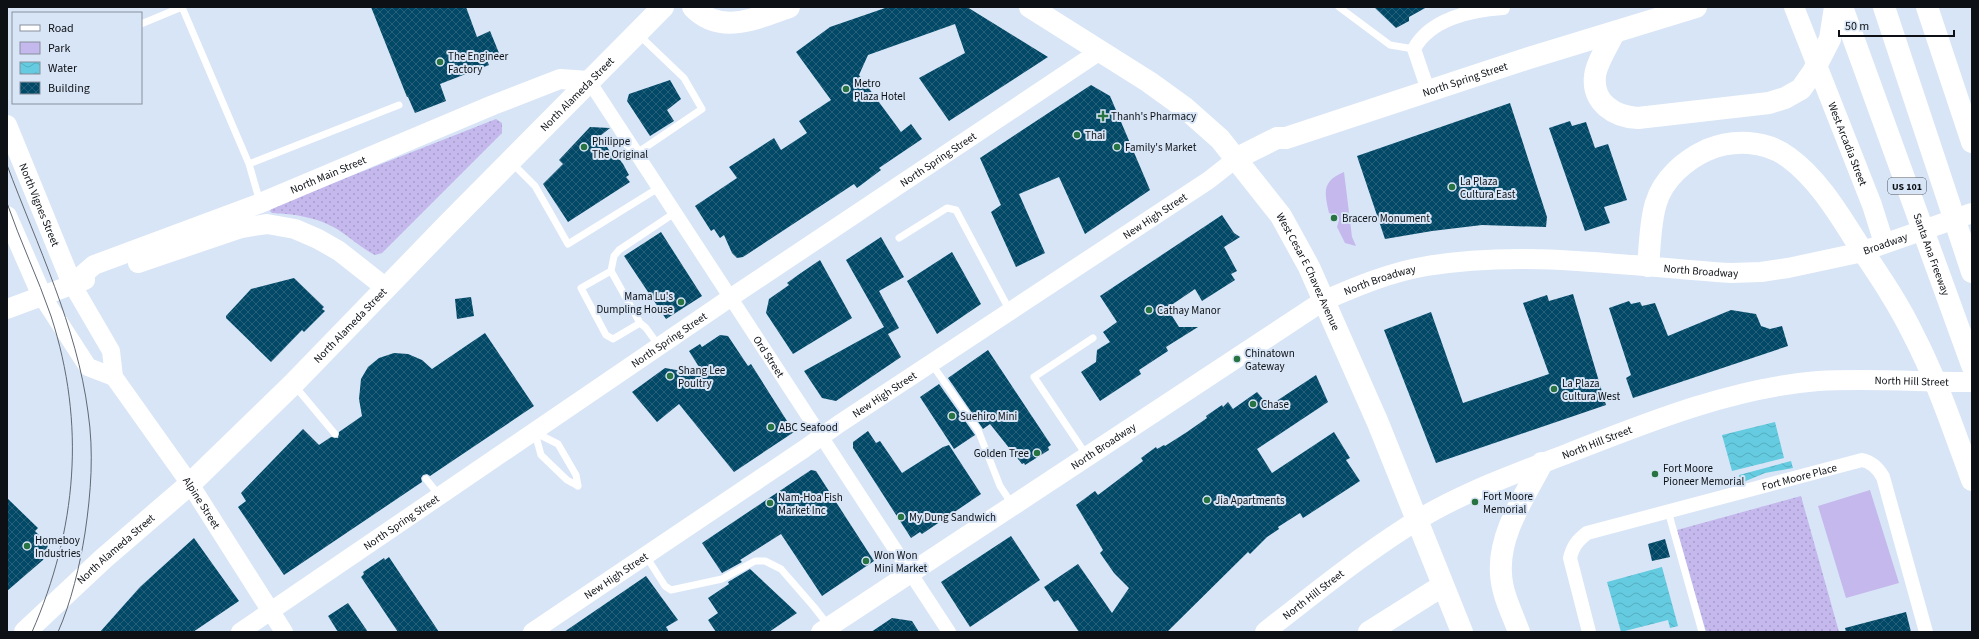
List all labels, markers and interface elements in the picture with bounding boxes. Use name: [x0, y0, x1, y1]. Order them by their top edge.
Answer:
legend: [12, 12, 142, 104]
scale bar: [1839, 12, 1954, 38]
text: 50 m: [1845, 18, 1869, 35]
text: Road: [48, 20, 74, 37]
text: Park: [48, 40, 70, 57]
place label: The Engineer Factory: [448, 49, 509, 77]
street label: North Alameda Street: [537, 54, 618, 135]
marker: The Engineer Factory: [435, 57, 445, 67]
street label: North Spring Street: [1420, 59, 1510, 101]
text: Water: [48, 60, 78, 77]
place label: Metro Plaza Hotel: [854, 76, 906, 104]
text: Building: [48, 80, 90, 97]
marker: Metro Plaza Hotel: [841, 84, 851, 94]
street label: West Arcadia Street: [1824, 100, 1871, 188]
place label: Thanh's Pharmacy: [1111, 109, 1196, 124]
marker: Thanh's Pharmacy: [1098, 111, 1108, 121]
place label: Thai: [1085, 128, 1105, 143]
street label: North Spring Street: [897, 129, 980, 190]
marker: Thai: [1072, 130, 1082, 140]
place label: Philippe The Original: [592, 134, 648, 162]
place label: Family's Market: [1125, 140, 1197, 155]
marker: Philippe The Original: [579, 142, 589, 152]
marker: Family's Market: [1112, 142, 1122, 152]
street label: North Main Street: [288, 152, 369, 198]
street label: North Vignes Street: [15, 161, 63, 249]
place label: La Plaza Cultura East: [1460, 174, 1516, 202]
road number: US 101: [1888, 178, 1926, 194]
marker: La Plaza Cultura East: [1447, 182, 1457, 192]
street label: New High Street: [1120, 189, 1190, 243]
street label: West Cesar E Chavez Avenue: [1273, 210, 1343, 333]
place label: Bracero Monument: [1342, 211, 1430, 226]
street label: Santa Ana Freeway: [1909, 211, 1953, 298]
marker: Bracero Monument: [1329, 213, 1339, 223]
street label: Broadway: [1861, 229, 1910, 259]
street label: North Broadway: [1342, 261, 1417, 299]
street label: North Broadway: [1663, 261, 1739, 281]
street label: North Alameda Street: [310, 285, 390, 366]
place label: Mama Lu's Dumpling House: [597, 289, 674, 317]
marker: Mama Lu's Dumpling House: [676, 297, 686, 307]
place label: Cathay Manor: [1157, 303, 1221, 318]
marker: Cathay Manor: [1144, 305, 1154, 315]
street label: North Spring Street: [628, 309, 710, 371]
street label: Ord Street: [749, 333, 788, 381]
place label: Chinatown Gateway: [1245, 346, 1295, 374]
marker: Chinatown Gateway: [1232, 354, 1242, 364]
place label: Shang Lee Poultry: [678, 363, 726, 391]
street label: New High Street: [849, 368, 920, 421]
marker: Shang Lee Poultry: [665, 371, 675, 381]
street label: North Hill Street: [1874, 373, 1949, 390]
place label: La Plaza Cultura West: [1562, 376, 1620, 404]
marker: La Plaza Cultura West: [1549, 384, 1559, 394]
place label: Chase: [1261, 397, 1289, 412]
marker: Chase: [1248, 399, 1258, 409]
place label: Suehiro Mini: [960, 409, 1017, 424]
marker: Suehiro Mini: [947, 411, 957, 421]
street label: North Broadway: [1068, 419, 1139, 473]
place label: ABC Seafood: [779, 420, 838, 435]
marker: ABC Seafood: [766, 422, 776, 432]
street label: North Hill Street: [1560, 422, 1634, 463]
place label: Golden Tree: [974, 446, 1030, 461]
marker: Golden Tree: [1032, 448, 1042, 458]
street label: Fort Moore Place: [1760, 460, 1839, 494]
place label: Fort Moore Pioneer Memorial: [1663, 461, 1744, 489]
marker: Fort Moore Pioneer Memorial: [1650, 469, 1660, 479]
street label: Alpine Street: [179, 474, 224, 532]
place label: Fort Moore Memorial: [1483, 489, 1534, 517]
place label: Nam-Hoa Fish Market Inc: [778, 490, 843, 518]
street label: North Spring Street: [361, 491, 443, 554]
place label: Jia Apartments: [1215, 493, 1285, 508]
marker: Jia Apartments: [1202, 495, 1212, 505]
marker: Fort Moore Memorial: [1470, 497, 1480, 507]
marker: Nam-Hoa Fish Market Inc: [765, 498, 775, 508]
place label: My Dung Sandwich: [909, 510, 996, 525]
street label: North Alameda Street: [74, 511, 158, 588]
marker: My Dung Sandwich: [896, 512, 906, 522]
place label: Homeboy Industries: [35, 533, 81, 561]
marker: Homeboy Industries: [22, 541, 32, 551]
place label: Won Won Mini Market: [874, 548, 928, 576]
street label: New High Street: [581, 549, 651, 603]
marker: Won Won Mini Market: [861, 556, 871, 566]
street label: North Hill Street: [1280, 566, 1347, 623]

